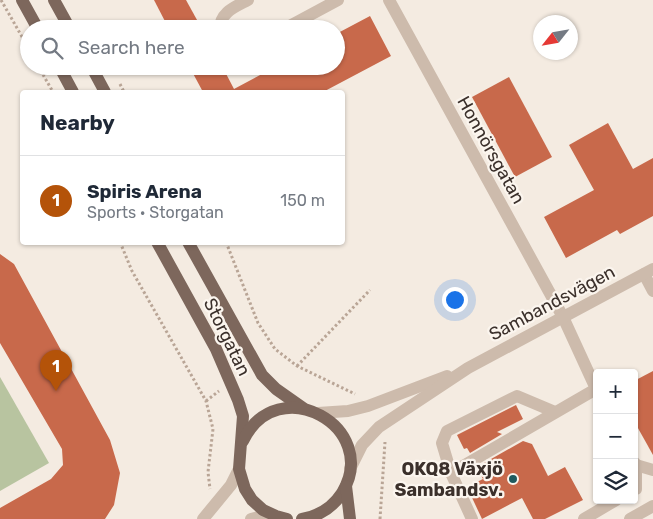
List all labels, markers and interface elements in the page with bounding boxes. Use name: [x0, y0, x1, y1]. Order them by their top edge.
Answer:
north arrow: [533, 15, 578, 60]
search box: [20, 20, 345, 75]
icon: search: [38, 34, 66, 62]
text: Search here: [78, 36, 185, 59]
street label: Honnörsgatan: [452, 92, 530, 208]
text: Nearby: [40, 110, 115, 135]
text: Spiris Arena: [87, 180, 202, 203]
text: 1: [52, 191, 60, 210]
text: 150 m: [280, 191, 325, 210]
text: Sports · Storgatan: [87, 203, 224, 222]
street label: Sambandsvägen: [485, 261, 619, 345]
your location: [442, 287, 468, 313]
street label: Storgatan: [199, 295, 255, 379]
pin: 1: [40, 350, 72, 391]
map controls: [593, 369, 638, 504]
button: +: [593, 369, 638, 414]
button: −: [593, 414, 638, 459]
place label: OKQ8 Växjö Sambandsv.: [394, 458, 503, 501]
button: layers: [593, 459, 638, 504]
marker: OKQ8 Växjö Sambandsv.: [507, 473, 519, 485]

